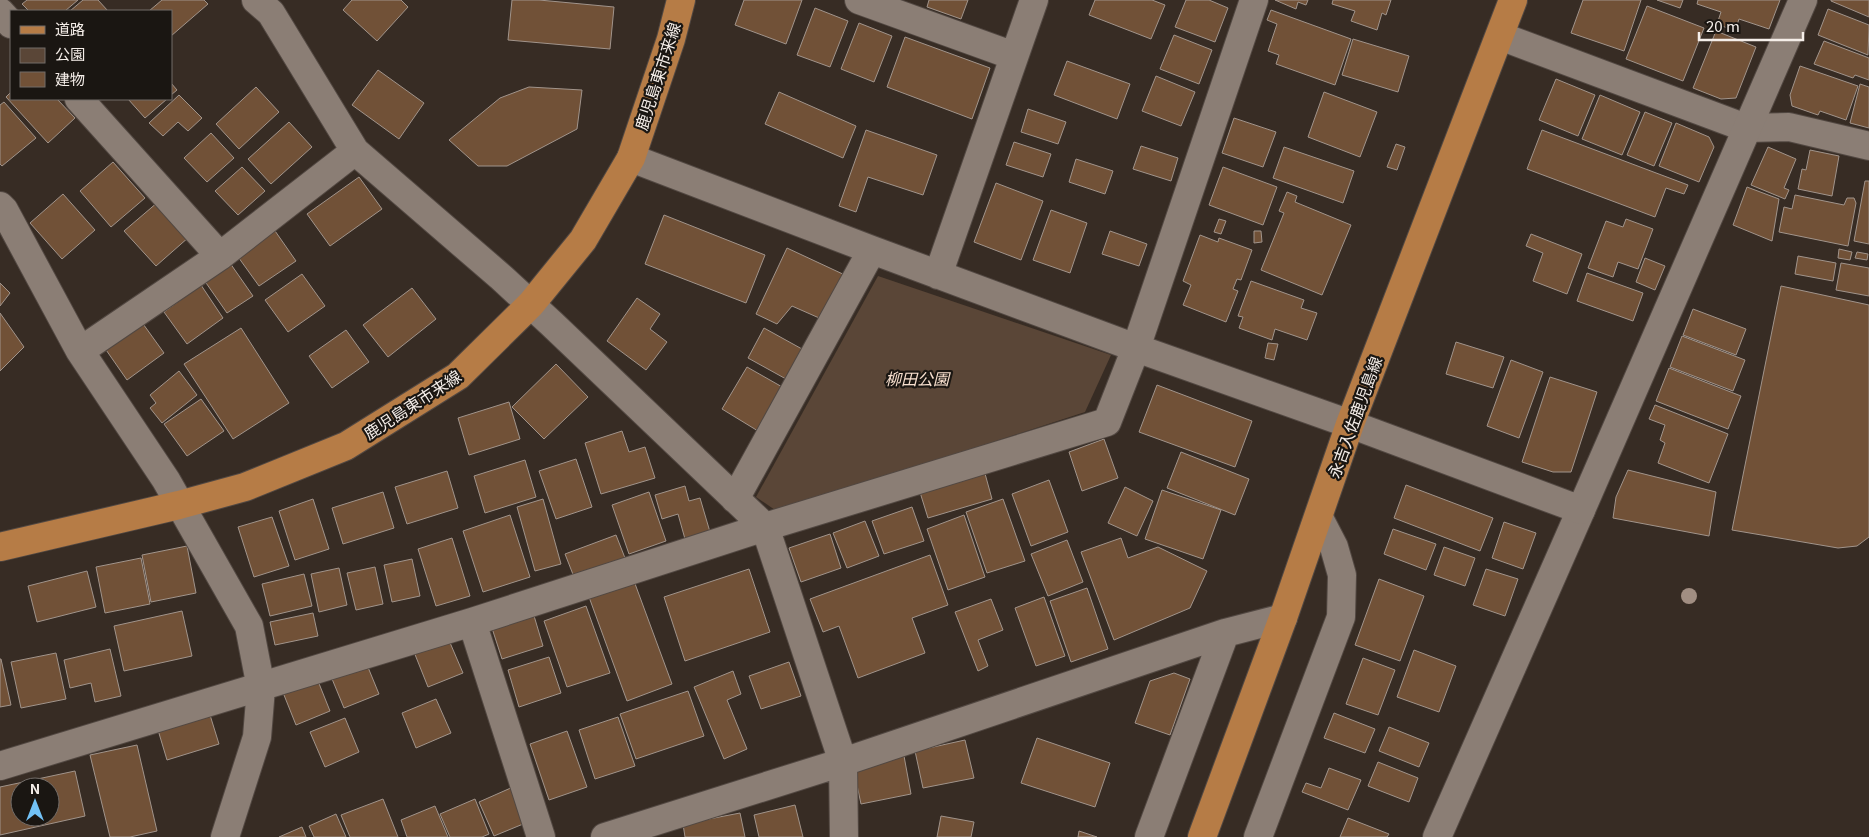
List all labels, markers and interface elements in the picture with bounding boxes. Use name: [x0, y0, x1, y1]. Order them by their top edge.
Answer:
legend: [10, 10, 172, 100]
scale bar: [1699, 10, 1803, 42]
text: 20 m: [1706, 15, 1740, 36]
text: 道路: [55, 18, 85, 39]
street label: 鹿児島東市来線: [628, 19, 686, 133]
text: 公園: [55, 43, 85, 64]
text: 建物: [55, 68, 85, 89]
street label: 永吉入佐鹿児島線: [1321, 353, 1387, 481]
street label: 鹿児島東市来線: [358, 363, 466, 445]
park label: 柳田公園: [885, 366, 951, 390]
north arrow: [10, 777, 60, 827]
text: N: [30, 778, 40, 798]

